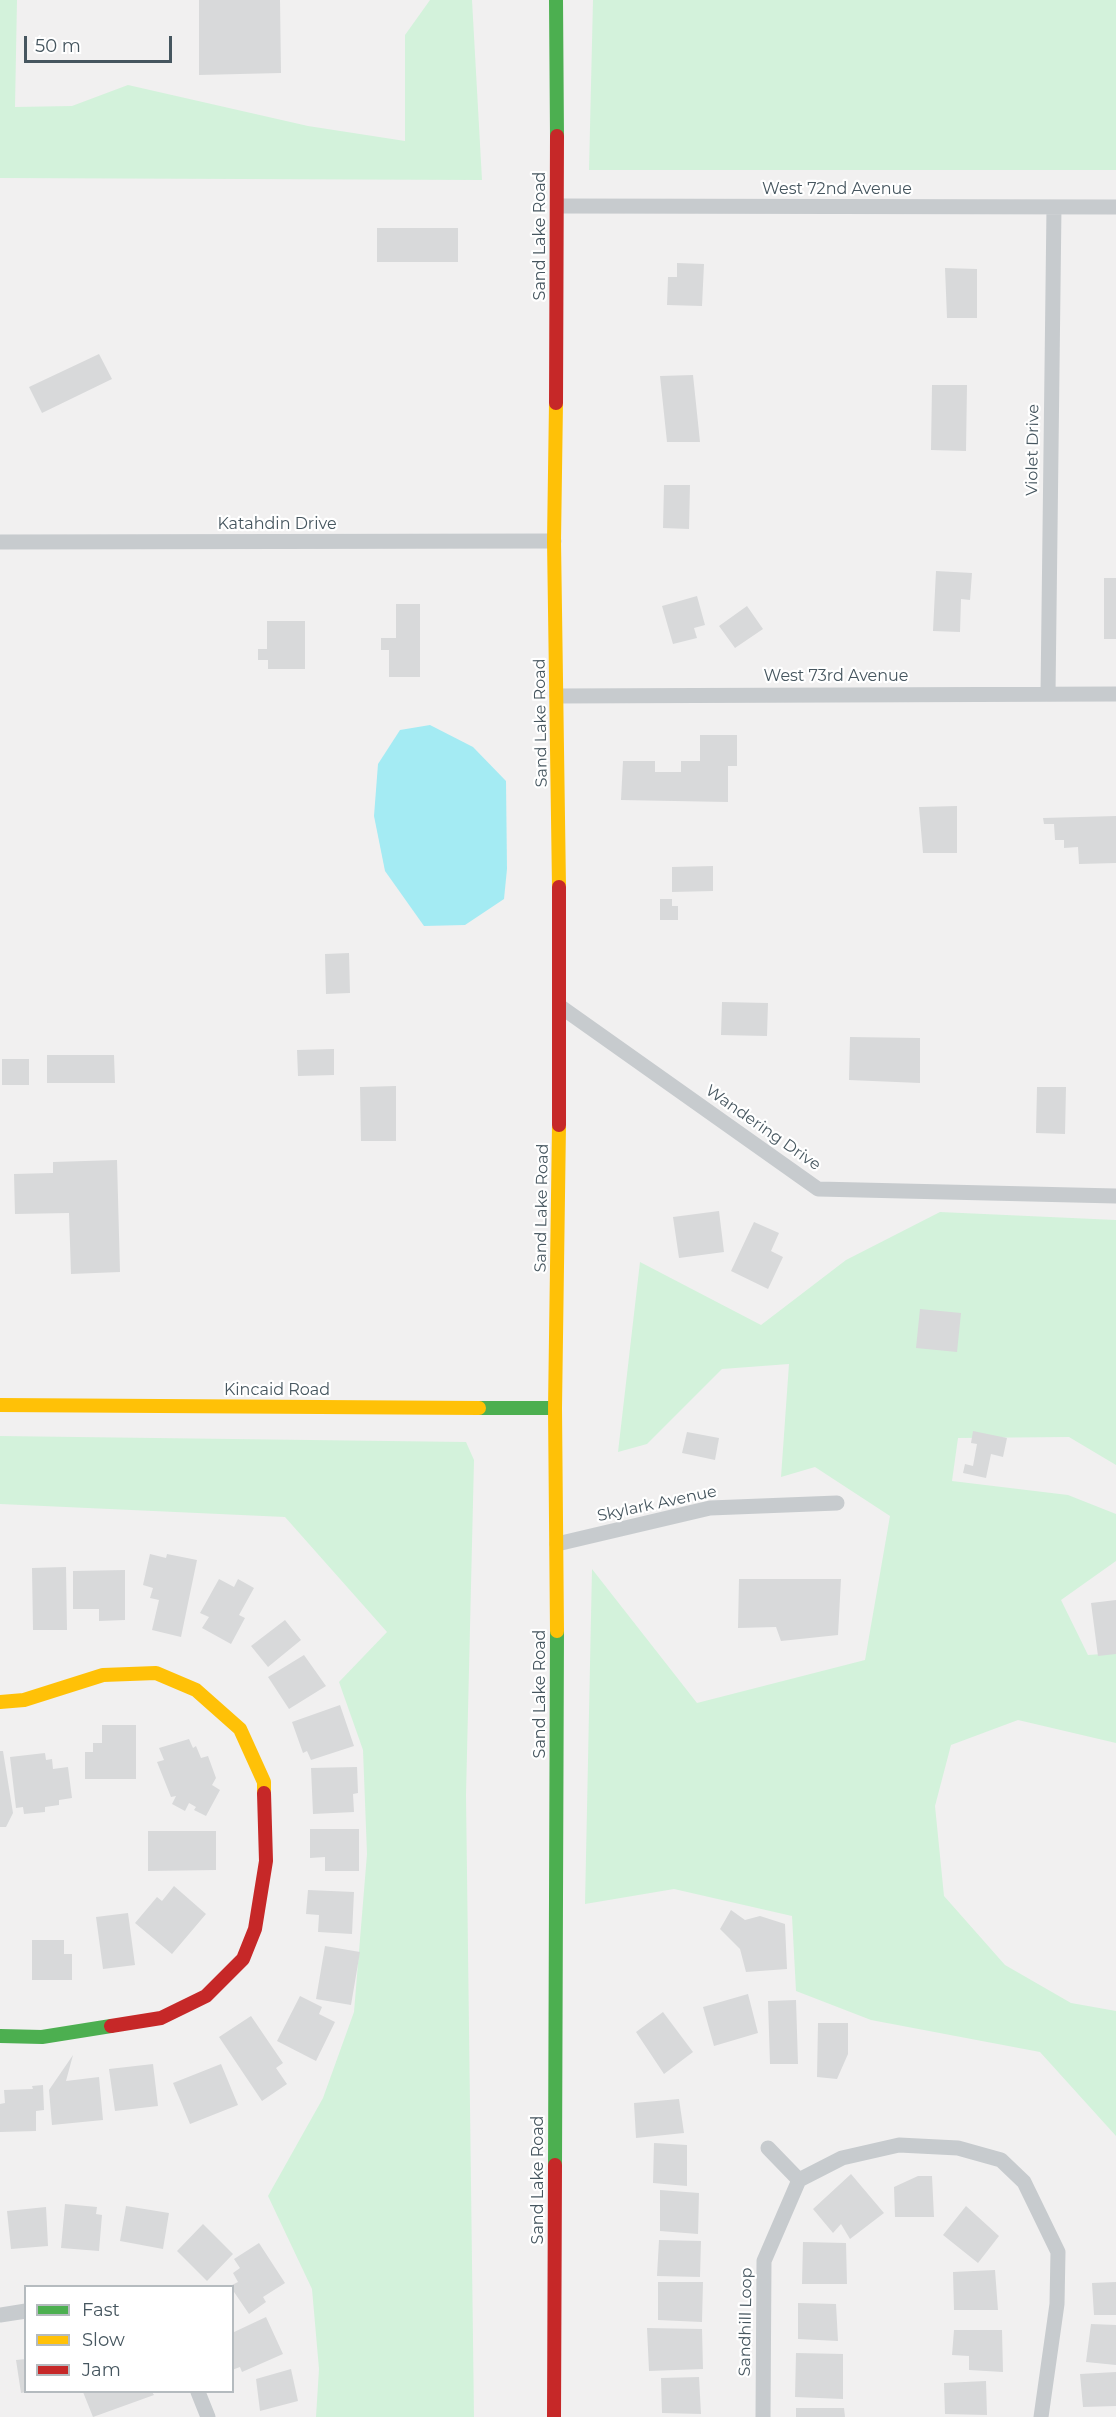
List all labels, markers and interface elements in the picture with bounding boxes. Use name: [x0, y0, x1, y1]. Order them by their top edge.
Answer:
scale bar: [27, 24, 176, 62]
text: 50 m: [35, 35, 81, 57]
street label: Sand Lake Road: [530, 172, 550, 300]
street label: West 72nd Avenue: [762, 179, 912, 199]
street label: Violet Drive: [1023, 404, 1043, 496]
street label: Katahdin Drive: [217, 514, 337, 534]
street label: Sand Lake Road: [530, 658, 552, 788]
street label: West 73rd Avenue: [764, 666, 908, 686]
street label: Wandering Drive: [702, 1081, 824, 1175]
street label: Sand Lake Road: [531, 1143, 553, 1273]
street label: Kincaid Road: [224, 1380, 330, 1400]
street label: Skylark Avenue: [595, 1482, 719, 1526]
street label: Sand Lake Road: [530, 1630, 550, 1758]
street label: Sand Lake Road: [528, 2116, 548, 2244]
street label: Sandhill Loop: [735, 2267, 757, 2377]
legend: [24, 2285, 234, 2393]
text: Fast: [82, 2299, 120, 2321]
text: Slow: [82, 2329, 125, 2351]
text: Jam: [82, 2359, 121, 2381]

